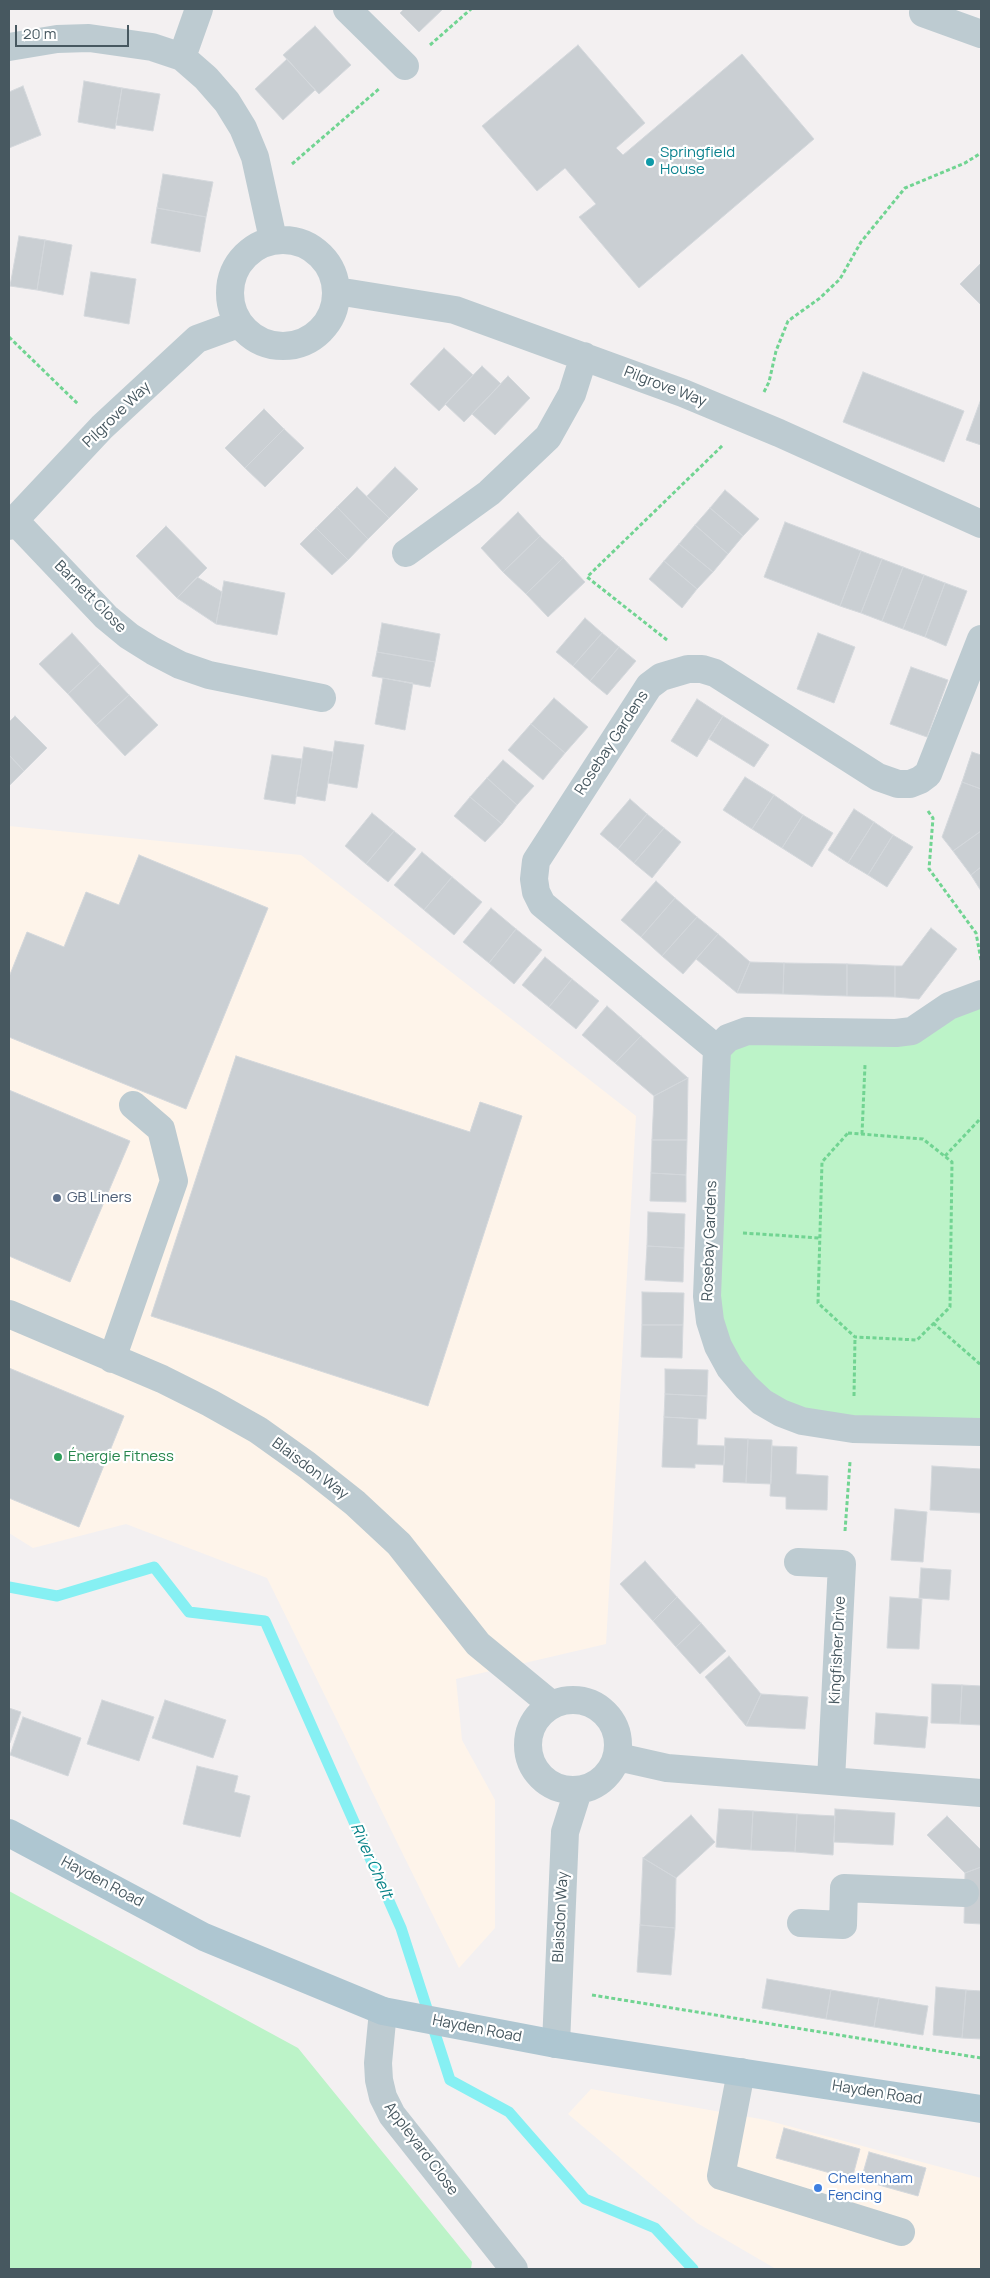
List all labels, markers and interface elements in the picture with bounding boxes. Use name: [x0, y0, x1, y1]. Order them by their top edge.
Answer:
scale bar: [18, 15, 131, 47]
text: 20 m: [23, 23, 56, 44]
place label: Springfield House: [660, 144, 735, 179]
marker: Springfield House: [644, 156, 656, 168]
street label: Pilgrove Way: [621, 363, 709, 411]
street label: Pilgrove Way: [79, 378, 155, 452]
street label: Barnett Close: [50, 557, 130, 637]
street label: Rosebay Gardens: [572, 687, 652, 799]
street label: Rosebay Gardens: [699, 1180, 721, 1302]
place label: GB Liners: [67, 1189, 132, 1207]
marker: GB Liners: [51, 1192, 63, 1204]
street label: Blaisdon Way: [268, 1434, 352, 1504]
place label: Énergie Fitness: [68, 1448, 174, 1466]
marker: Énergie Fitness: [52, 1451, 64, 1463]
street label: Kingfisher Drive: [826, 1595, 850, 1705]
water label: River Chelt: [346, 1820, 396, 1902]
street label: Hayden Road: [58, 1853, 146, 1911]
street label: Blaisdon Way: [550, 1871, 572, 1963]
street label: Hayden Road: [431, 2012, 523, 2046]
street label: Hayden Road: [831, 2077, 923, 2109]
street label: Appleyard Close: [380, 2099, 462, 2199]
place label: Cheltenham Fencing: [828, 2170, 913, 2205]
marker: Cheltenham Fencing: [812, 2182, 824, 2194]

